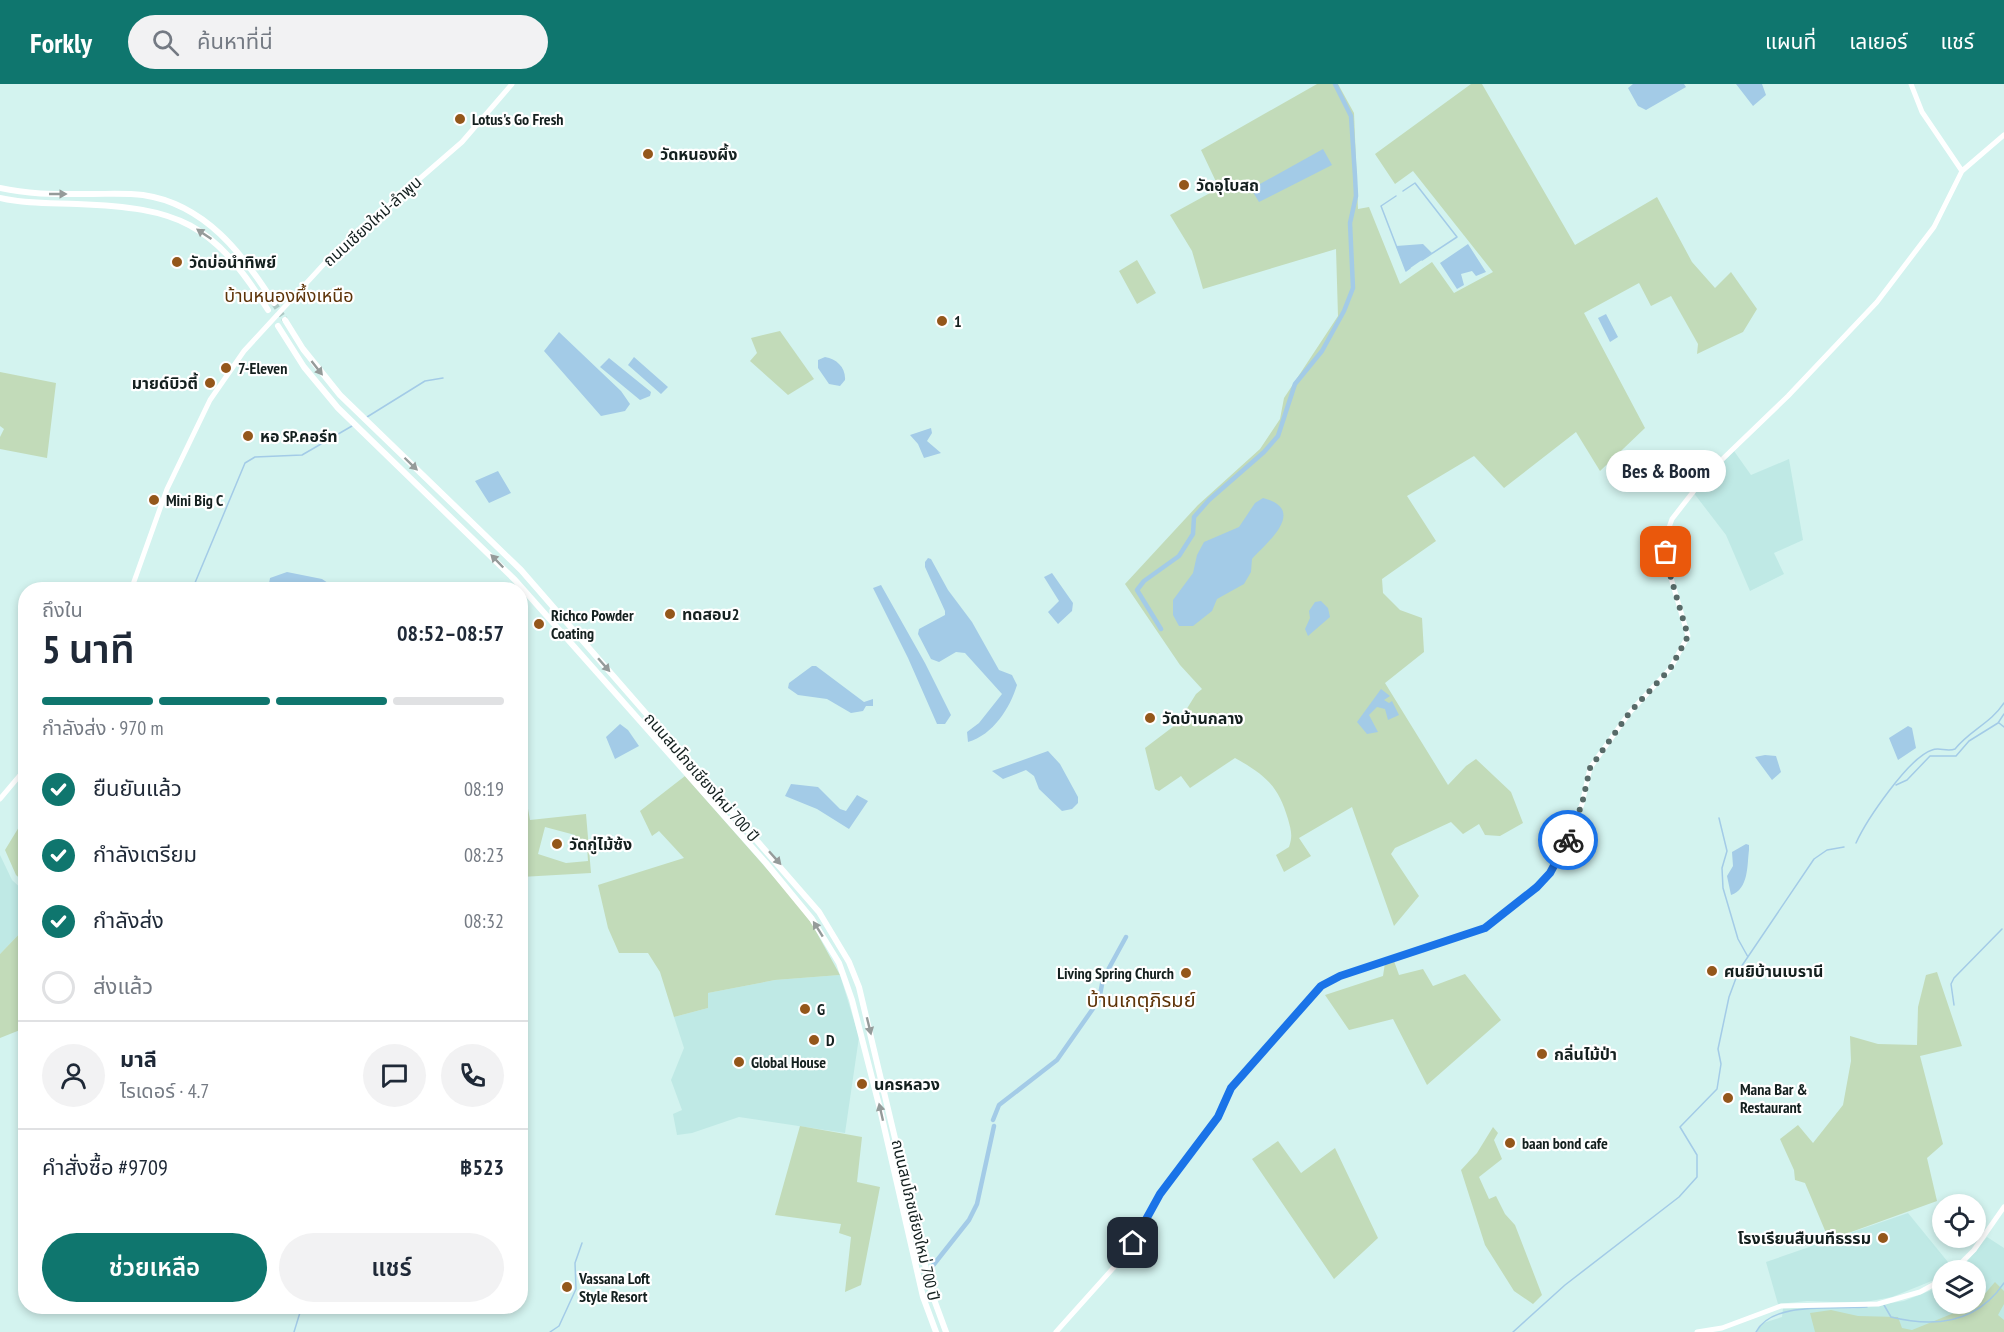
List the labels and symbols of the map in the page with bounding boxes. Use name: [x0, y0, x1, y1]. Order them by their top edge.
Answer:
place label: Lotus's Go Fresh: [472, 109, 564, 129]
marker: Lotus's Go Fresh: [453, 112, 467, 126]
place label: วัดหนองผึ้ง: [660, 143, 737, 164]
marker: วัดหนองผึ้ง: [641, 147, 655, 161]
street label: ถนนเชียงใหม่-ลำพูน: [319, 172, 425, 270]
place label: วัดอุโบสถ: [1196, 175, 1259, 195]
marker: วัดอุโบสถ: [1177, 178, 1191, 192]
one-way arrow: [49, 189, 68, 198]
one-way arrow: [196, 229, 212, 240]
place label: วัดบ่อนำทิพย์: [189, 252, 276, 272]
marker: วัดบ่อนำทิพย์: [170, 255, 184, 269]
district label: บ้านหนองผึ้งเหนือ: [224, 283, 354, 307]
place label: 1: [954, 311, 962, 331]
marker: 1: [935, 314, 949, 328]
place label: 7-Eleven: [238, 358, 287, 378]
marker: 7-Eleven: [219, 361, 233, 375]
one-way arrow: [311, 361, 323, 376]
place label: มายด์บิวตี้: [132, 372, 199, 393]
marker: มายด์บิวตี้: [203, 376, 217, 390]
place label: หอ SP.คอร์ท: [260, 426, 337, 446]
marker: หอ SP.คอร์ท: [241, 429, 255, 443]
callout: Bes & Boom: [1606, 450, 1726, 492]
one-way arrow: [403, 457, 417, 471]
place label: Mini Big C: [166, 490, 224, 510]
marker: Mini Big C: [147, 493, 161, 507]
pin: [1640, 526, 1691, 577]
one-way arrow: [490, 555, 504, 569]
place label: ทดสอบ2: [682, 604, 739, 624]
place label: Richco Powder Coating: [551, 605, 634, 643]
marker: ทดสอบ2: [663, 607, 677, 621]
marker: Richco Powder Coating: [532, 617, 546, 631]
one-way arrow: [597, 657, 610, 672]
street label: ถนนสมโภชเชียงใหม่ 700 ปี: [640, 708, 764, 846]
place label: วัดบ้านกลาง: [1162, 708, 1243, 728]
marker: วัดบ้านกลาง: [1143, 711, 1157, 725]
courier: [1538, 810, 1598, 870]
place label: วัดกู่ไม้ซ้ง: [569, 834, 632, 855]
marker: วัดกู่ไม้ซ้ง: [550, 837, 564, 851]
one-way arrow: [768, 851, 782, 866]
one-way arrow: [813, 921, 824, 937]
place label: ศนยิบ้านเบรานี: [1724, 961, 1823, 981]
place label: Living Spring Church: [1057, 963, 1174, 983]
marker: ศนยิบ้านเบรานี: [1705, 964, 1719, 978]
marker: Living Spring Church: [1179, 966, 1193, 980]
district label: บ้านเกตุภิรมย์: [1086, 987, 1196, 1013]
place label: G: [817, 999, 825, 1019]
marker: G: [798, 1002, 812, 1016]
one-way arrow: [865, 1017, 875, 1035]
place label: D: [826, 1030, 835, 1050]
marker: D: [807, 1033, 821, 1047]
place label: กลิ่นไม้ป่า: [1554, 1044, 1617, 1064]
marker: กลิ่นไม้ป่า: [1535, 1047, 1549, 1061]
place label: Global House: [751, 1052, 826, 1072]
marker: Global House: [732, 1055, 746, 1069]
place label: นครหลวง: [874, 1074, 940, 1094]
marker: นครหลวง: [855, 1077, 869, 1091]
place label: Mana Bar & Restaurant: [1740, 1079, 1807, 1117]
marker: Mana Bar & Restaurant: [1721, 1091, 1735, 1105]
one-way arrow: [875, 1103, 885, 1122]
place label: baan bond cafe: [1522, 1133, 1608, 1153]
marker: baan bond cafe: [1503, 1136, 1517, 1150]
street label: ถนนสมโภชเชียงใหม่ 700 ปี: [888, 1137, 944, 1303]
pin: [1107, 1217, 1158, 1268]
place label: โรงเรียนสืบนทีธรรม: [1738, 1228, 1871, 1248]
marker: โรงเรียนสืบนทีธรรม: [1876, 1231, 1890, 1245]
place label: Vassana Loft Style Resort: [578, 1268, 650, 1306]
marker: Vassana Loft Style Resort: [560, 1280, 574, 1294]

